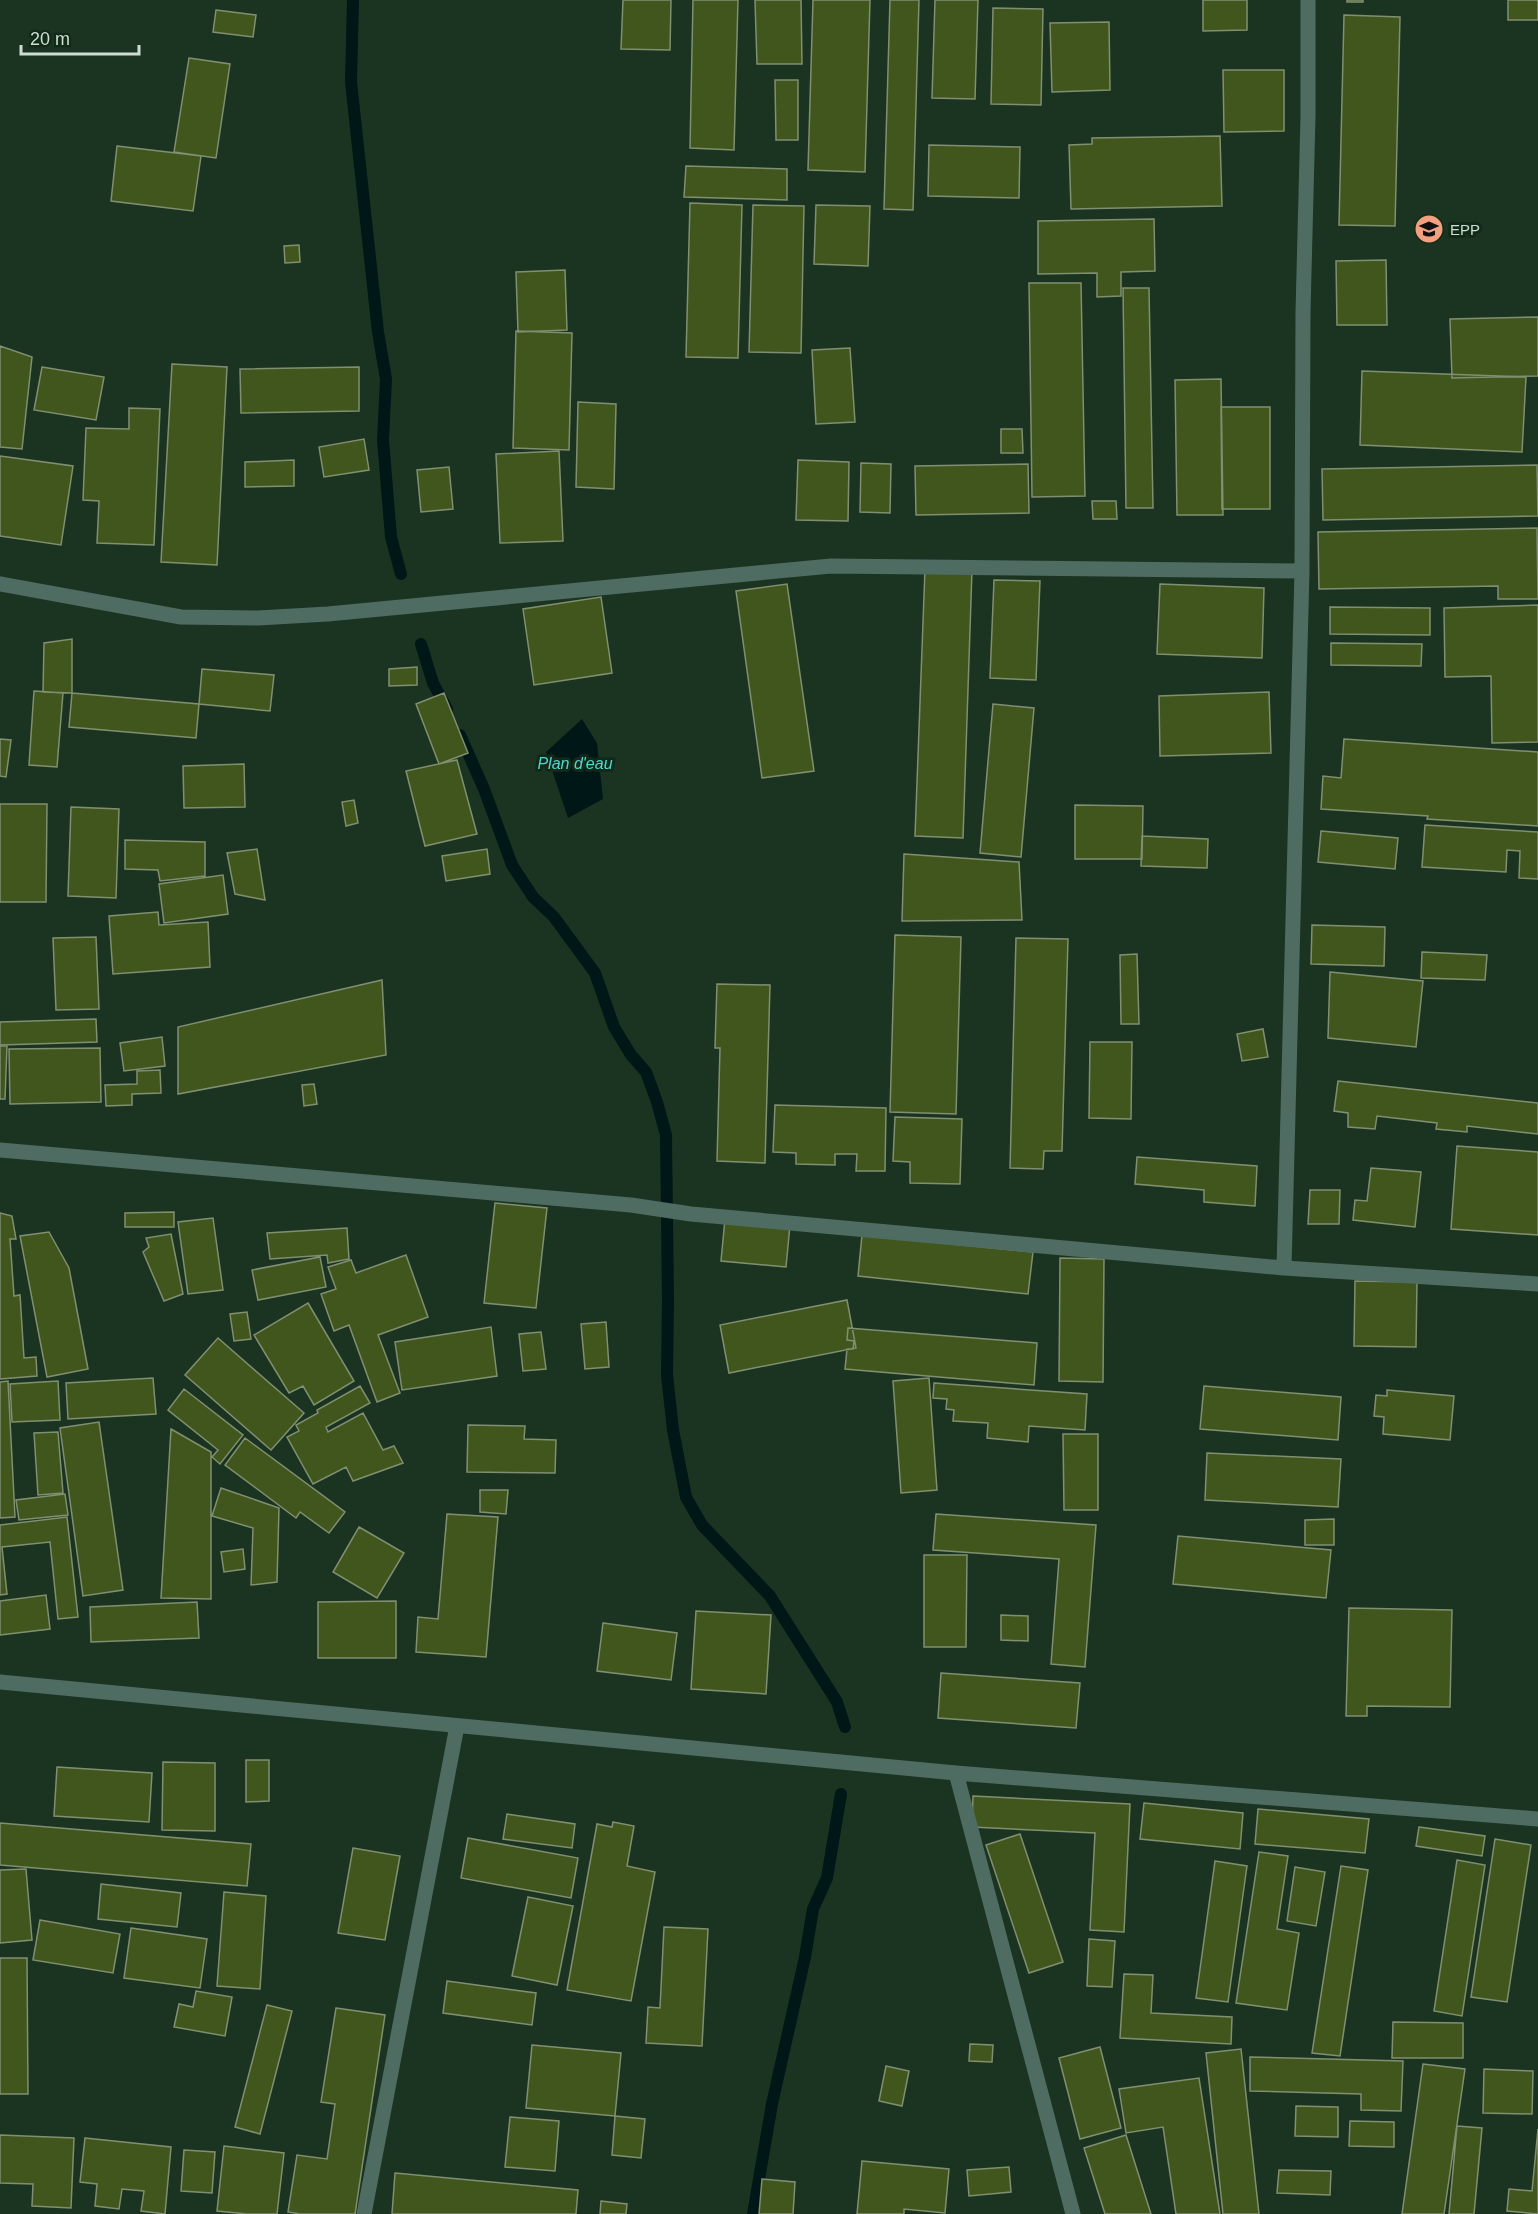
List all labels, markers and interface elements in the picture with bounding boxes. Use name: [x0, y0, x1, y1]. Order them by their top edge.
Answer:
scale bar: [21, 18, 140, 56]
text: 20 m: [30, 29, 70, 49]
school or university icon: EPP: [1413, 213, 1445, 245]
place label: EPP: [1450, 221, 1480, 238]
water label: Plan d'eau: [537, 755, 613, 772]

